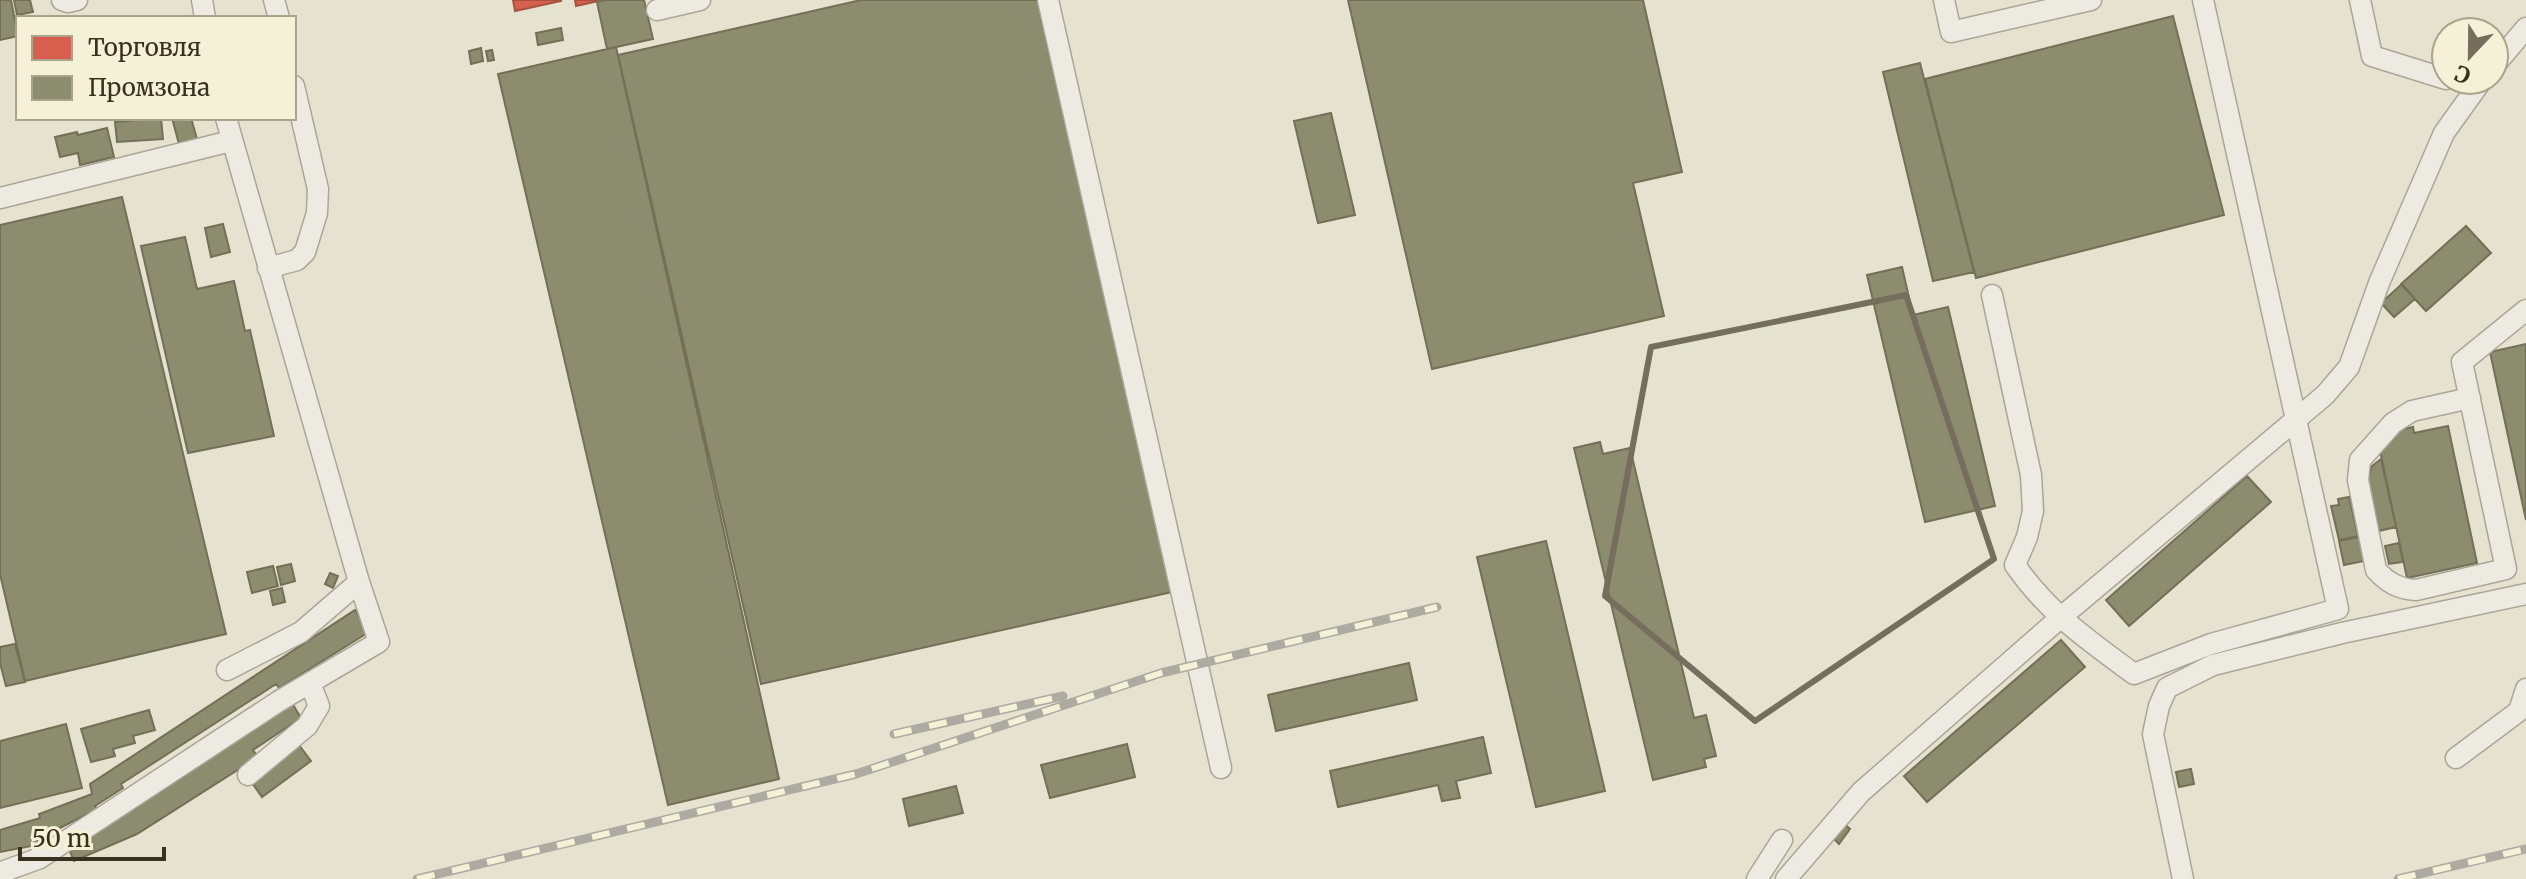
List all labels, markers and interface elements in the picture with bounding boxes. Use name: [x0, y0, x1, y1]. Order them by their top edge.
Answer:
legend: [16, 16, 296, 120]
north arrow: [2430, 16, 2510, 96]
text: Торговля: [88, 32, 201, 63]
text: С: [2450, 59, 2475, 90]
text: Промзона: [88, 72, 210, 103]
scale bar: [20, 811, 164, 861]
text: 50 m: [32, 823, 91, 854]

